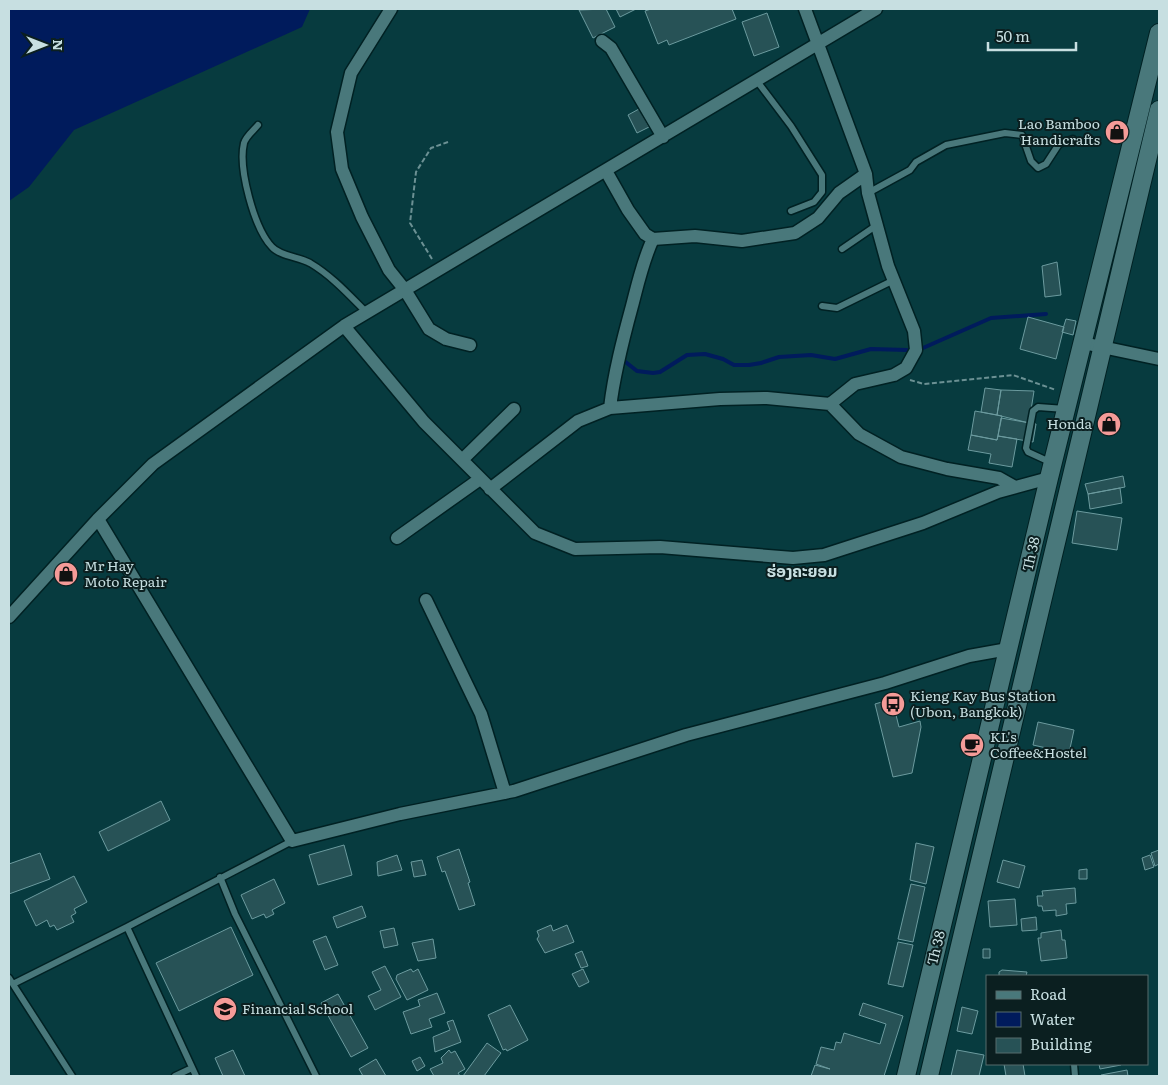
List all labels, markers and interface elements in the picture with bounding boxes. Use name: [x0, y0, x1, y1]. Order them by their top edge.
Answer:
north arrow: [20, 20, 70, 70]
scale bar: [988, 20, 1076, 52]
text: 50 m: [996, 24, 1030, 47]
text: N: [49, 39, 69, 51]
place label: Lao Bamboo Handicrafts: [1018, 113, 1100, 149]
shop icon: Lao Bamboo Handicrafts: [1104, 119, 1130, 145]
shop icon: Honda: [1096, 411, 1122, 437]
place label: Honda: [1047, 413, 1092, 433]
street label: Th 38: [1016, 534, 1044, 573]
place label: Mr Hay Moto Repair: [84, 555, 167, 591]
district label: ຮ່ອງຄະຍອມ: [767, 558, 837, 582]
shop icon: Mr Hay Moto Repair: [53, 561, 79, 587]
place label: Kieng Kay Bus Station (Ubon, Bangkok): [910, 685, 1056, 721]
bus stop icon: Kieng Kay Bus Station (Ubon, Bangkok): [880, 691, 906, 717]
place label: KL's Coffee&Hostel: [990, 726, 1087, 762]
cafe icon: KL's Coffee&Hostel: [959, 732, 985, 758]
street label: Th 38: [921, 928, 949, 967]
legend: [986, 975, 1148, 1065]
text: Road: [1030, 982, 1066, 1005]
school or university icon: Financial School: [212, 996, 238, 1022]
place label: Financial School: [242, 998, 353, 1018]
text: Water: [1030, 1007, 1075, 1030]
text: Building: [1030, 1032, 1092, 1055]

